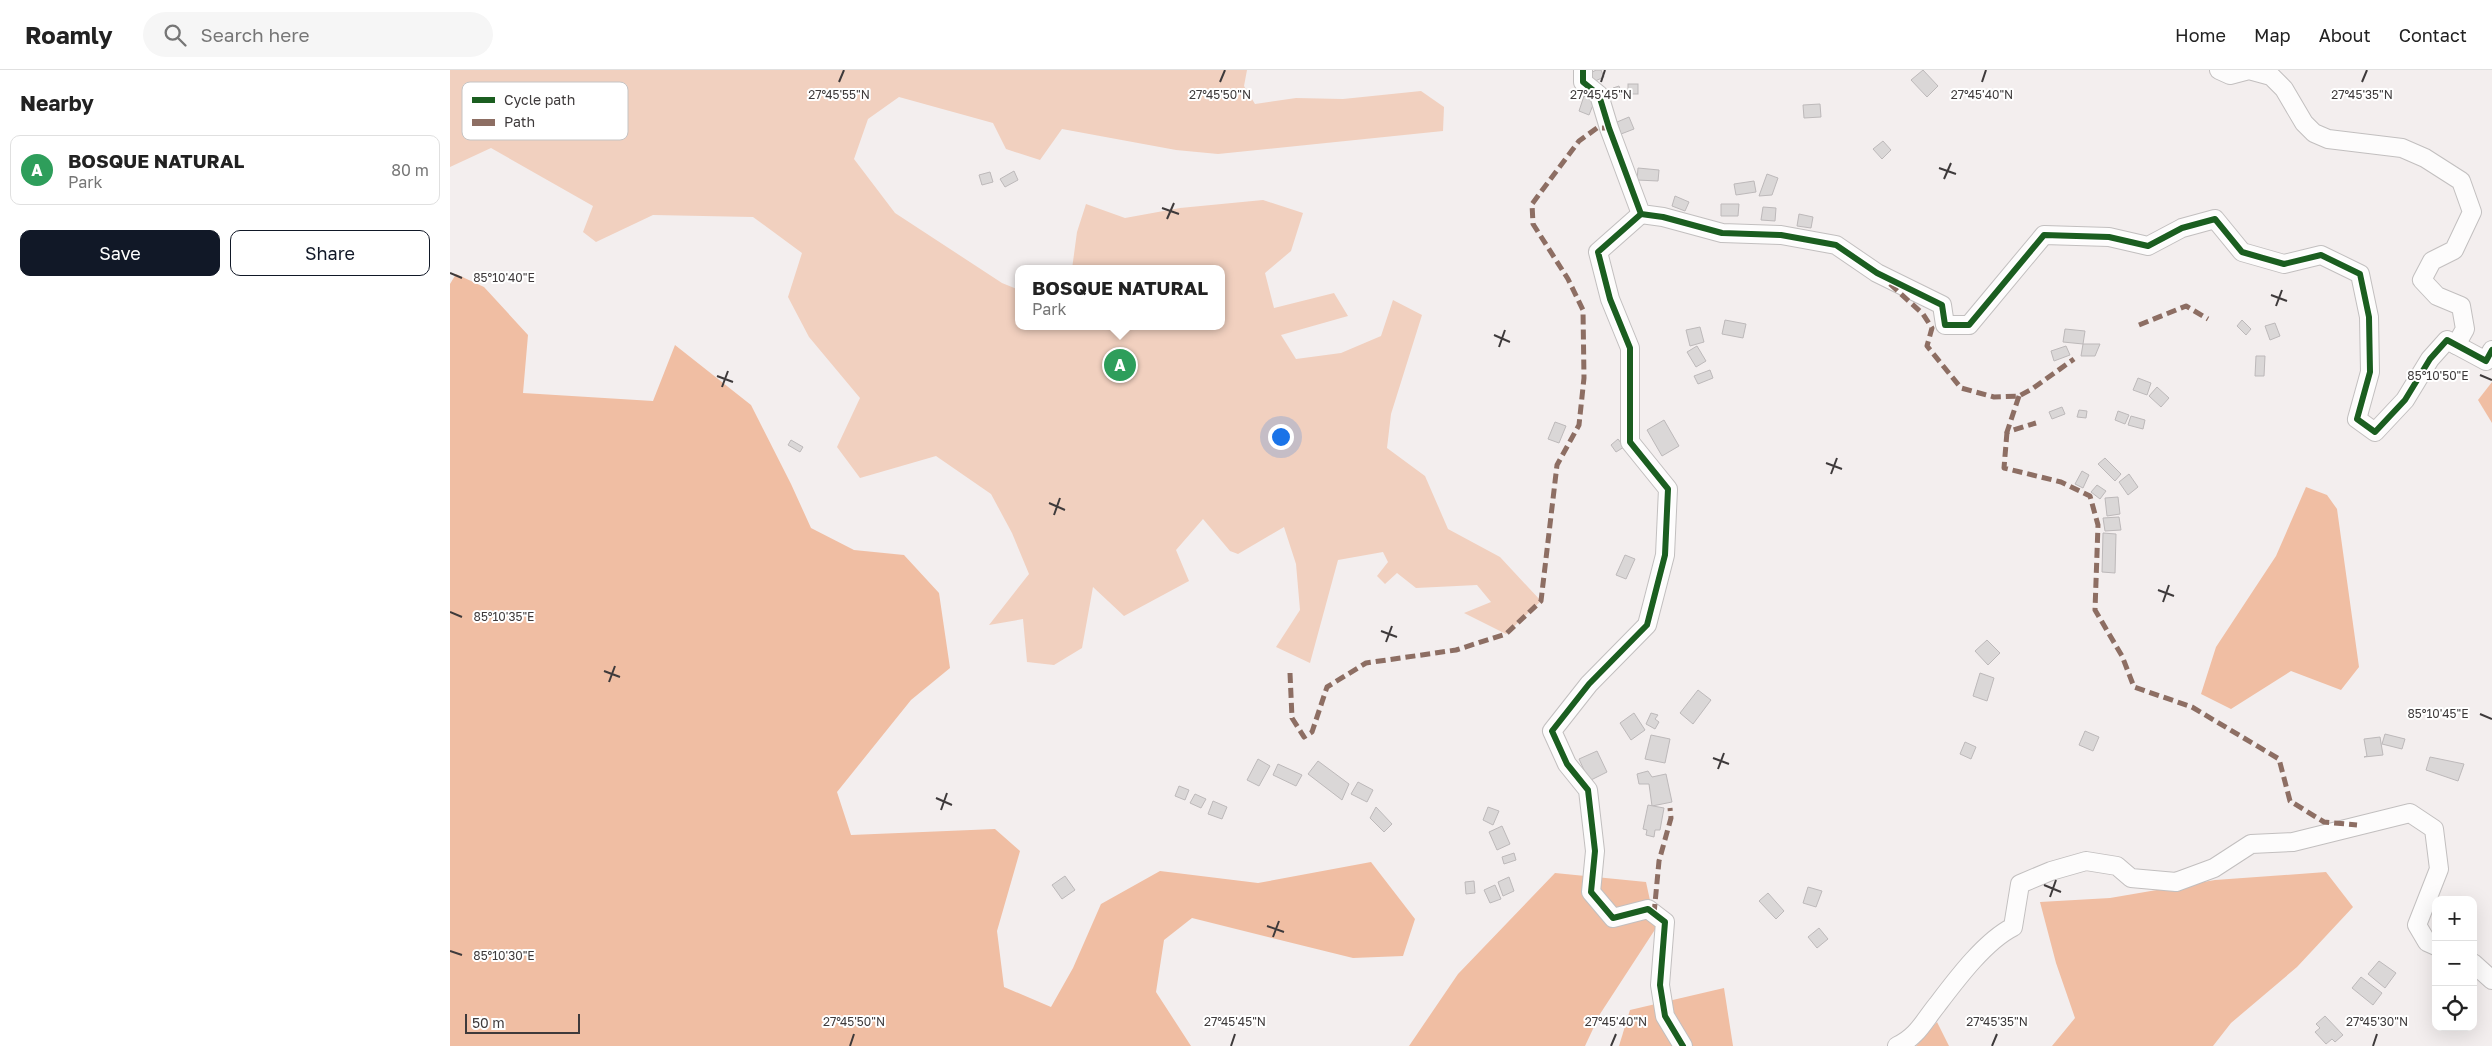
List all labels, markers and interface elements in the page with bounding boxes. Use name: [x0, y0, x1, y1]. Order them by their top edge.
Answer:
search box: [143, 12, 493, 57]
text: Roamly: [25, 20, 113, 49]
icon: search: [161, 21, 189, 49]
text: Search here: [201, 23, 309, 46]
text: Home: [2175, 24, 2226, 46]
text: Map: [2254, 24, 2291, 46]
text: About: [2319, 24, 2371, 46]
text: Contact: [2399, 24, 2467, 46]
legend: [462, 82, 628, 140]
text: 27°45'55"N: [808, 87, 870, 102]
text: 27°45'50"N: [1189, 87, 1251, 102]
text: 27°45'45"N: [1570, 87, 1632, 102]
text: 27°45'40"N: [1951, 87, 2013, 102]
text: 27°45'35"N: [2331, 87, 2393, 102]
text: Nearby: [20, 90, 94, 116]
text: Cycle path: [504, 91, 575, 108]
text: Path: [504, 113, 535, 130]
text: BOSQUE NATURAL: [68, 149, 244, 172]
text: A: [31, 160, 43, 180]
text: 80 m: [391, 160, 429, 180]
text: Park: [68, 172, 103, 192]
button: Save: [20, 230, 220, 276]
button: Share: [230, 230, 430, 276]
popup: [1015, 265, 1225, 330]
text: 85°10'40"E: [473, 270, 535, 285]
text: BOSQUE NATURAL: [1032, 276, 1208, 299]
text: Park: [1032, 299, 1067, 319]
pin: A: [1104, 346, 1136, 384]
text: 85°10'50"E: [2407, 368, 2469, 383]
your location: [1268, 424, 1294, 450]
text: 85°10'35"E: [474, 609, 534, 624]
text: 85°10'45"E: [2407, 706, 2469, 721]
map controls: [2432, 896, 2477, 1031]
button: +: [2432, 896, 2477, 941]
button: −: [2432, 941, 2477, 986]
text: 85°10'30"E: [473, 948, 535, 963]
button: locate: [2432, 986, 2477, 1031]
scale bar: [465, 1011, 580, 1034]
text: 50 m: [472, 1014, 505, 1031]
text: 27°45'50"N: [823, 1014, 885, 1029]
text: 27°45'45"N: [1204, 1014, 1266, 1029]
text: 27°45'40"N: [1585, 1014, 1647, 1029]
text: 27°45'35"N: [1966, 1014, 2028, 1029]
text: 27°45'30"N: [2346, 1014, 2408, 1029]

